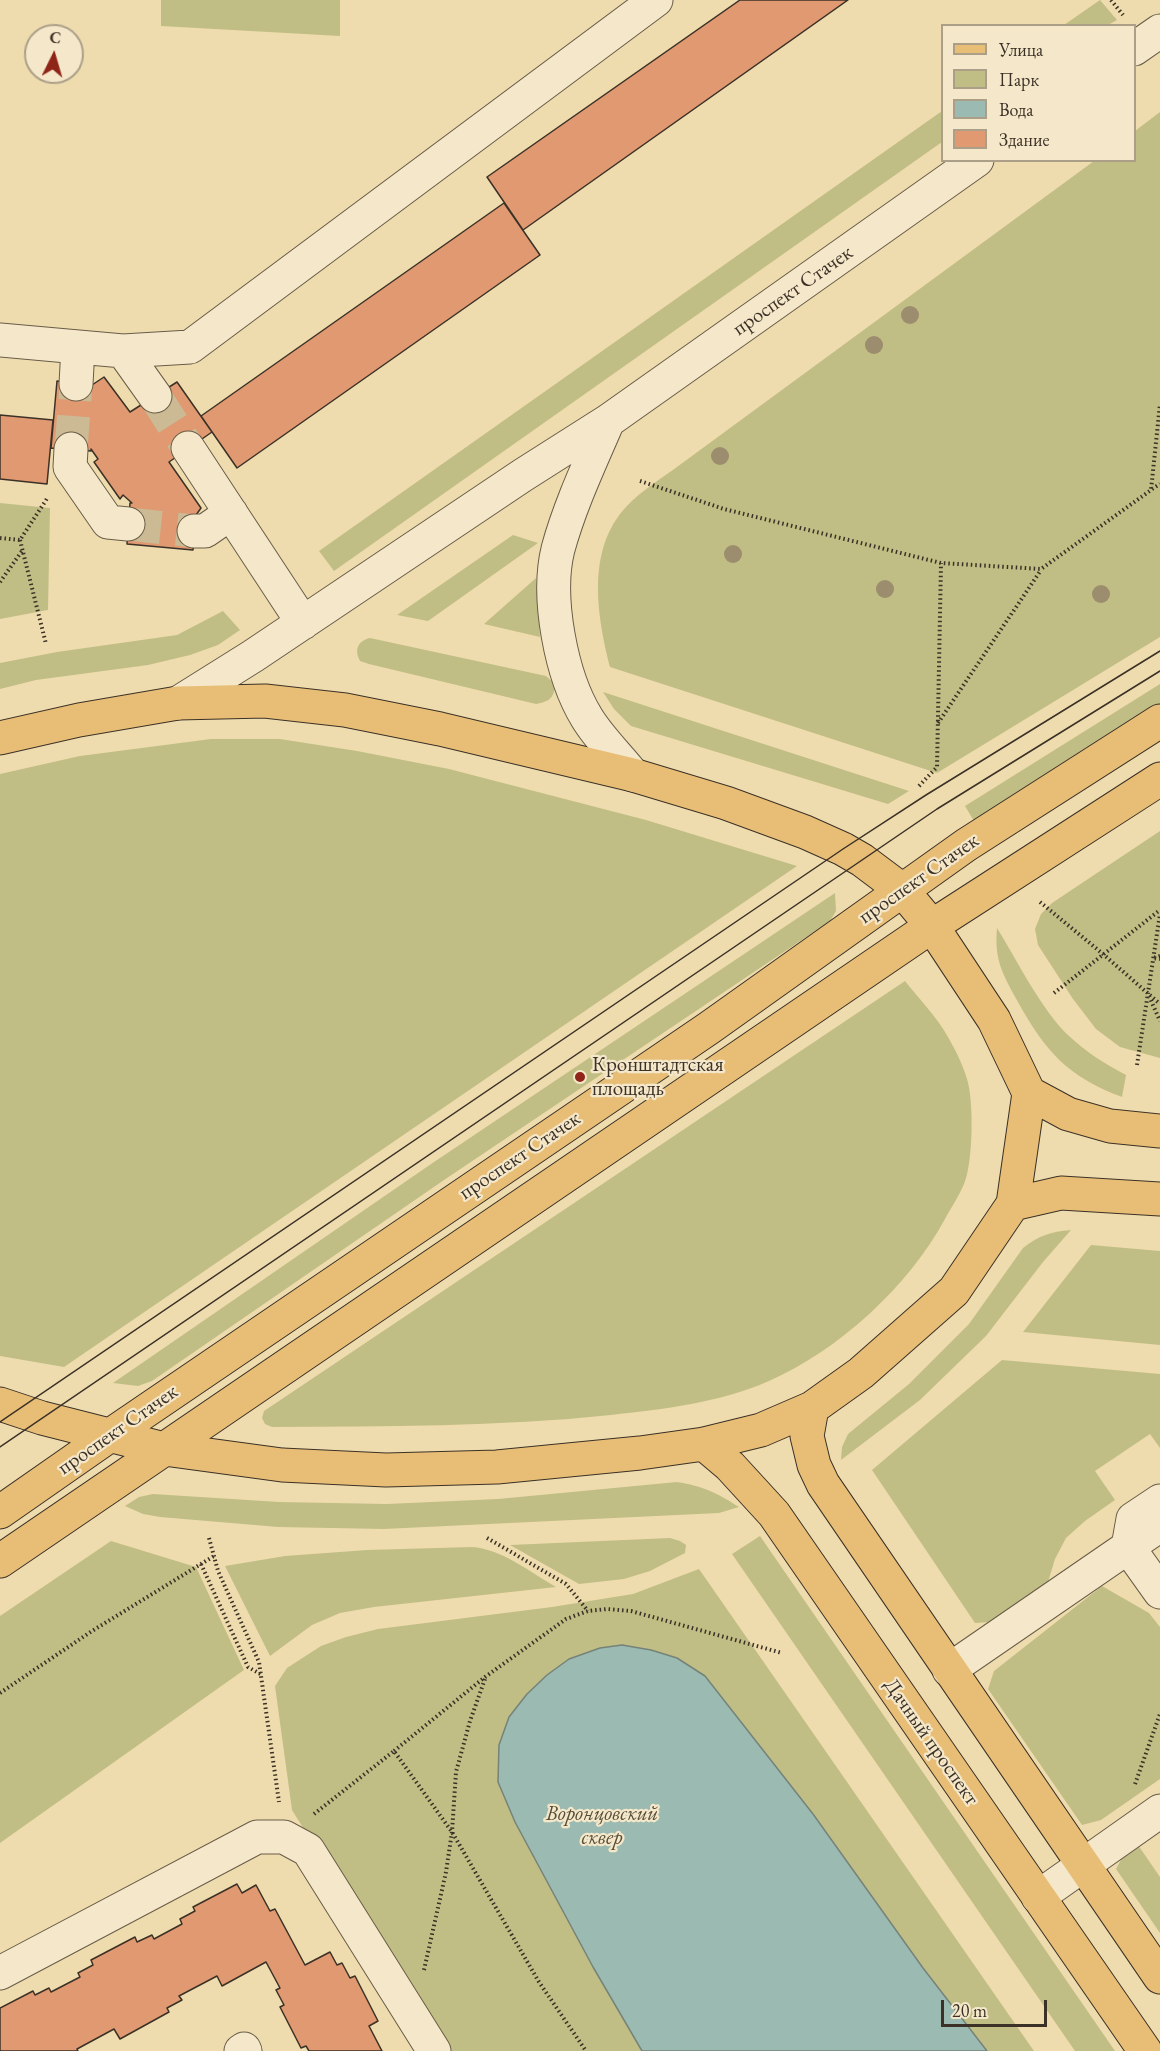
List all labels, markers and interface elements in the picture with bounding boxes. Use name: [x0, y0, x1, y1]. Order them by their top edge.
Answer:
north arrow: [24, 24, 84, 84]
legend: [941, 24, 1136, 162]
text: С: [49, 27, 62, 49]
text: Улица: [999, 38, 1043, 61]
text: Парк: [999, 68, 1039, 91]
text: Вода: [999, 98, 1033, 121]
text: Здание: [999, 128, 1049, 151]
street label: проспект Стачек: [728, 240, 858, 342]
street label: проспект Стачек: [854, 828, 984, 930]
place label: Кронштадтская площадь: [592, 1052, 724, 1102]
marker: Кронштадтская площадь: [573, 1070, 587, 1084]
street label: проспект Стачек: [455, 1106, 585, 1206]
street label: проспект Стачек: [53, 1379, 183, 1481]
street label: Дачный проспект: [878, 1674, 984, 1810]
park label: Воронцовский сквер: [546, 1801, 658, 1851]
scale bar: [944, 1988, 1050, 2026]
text: 20 m: [952, 1999, 987, 2022]

